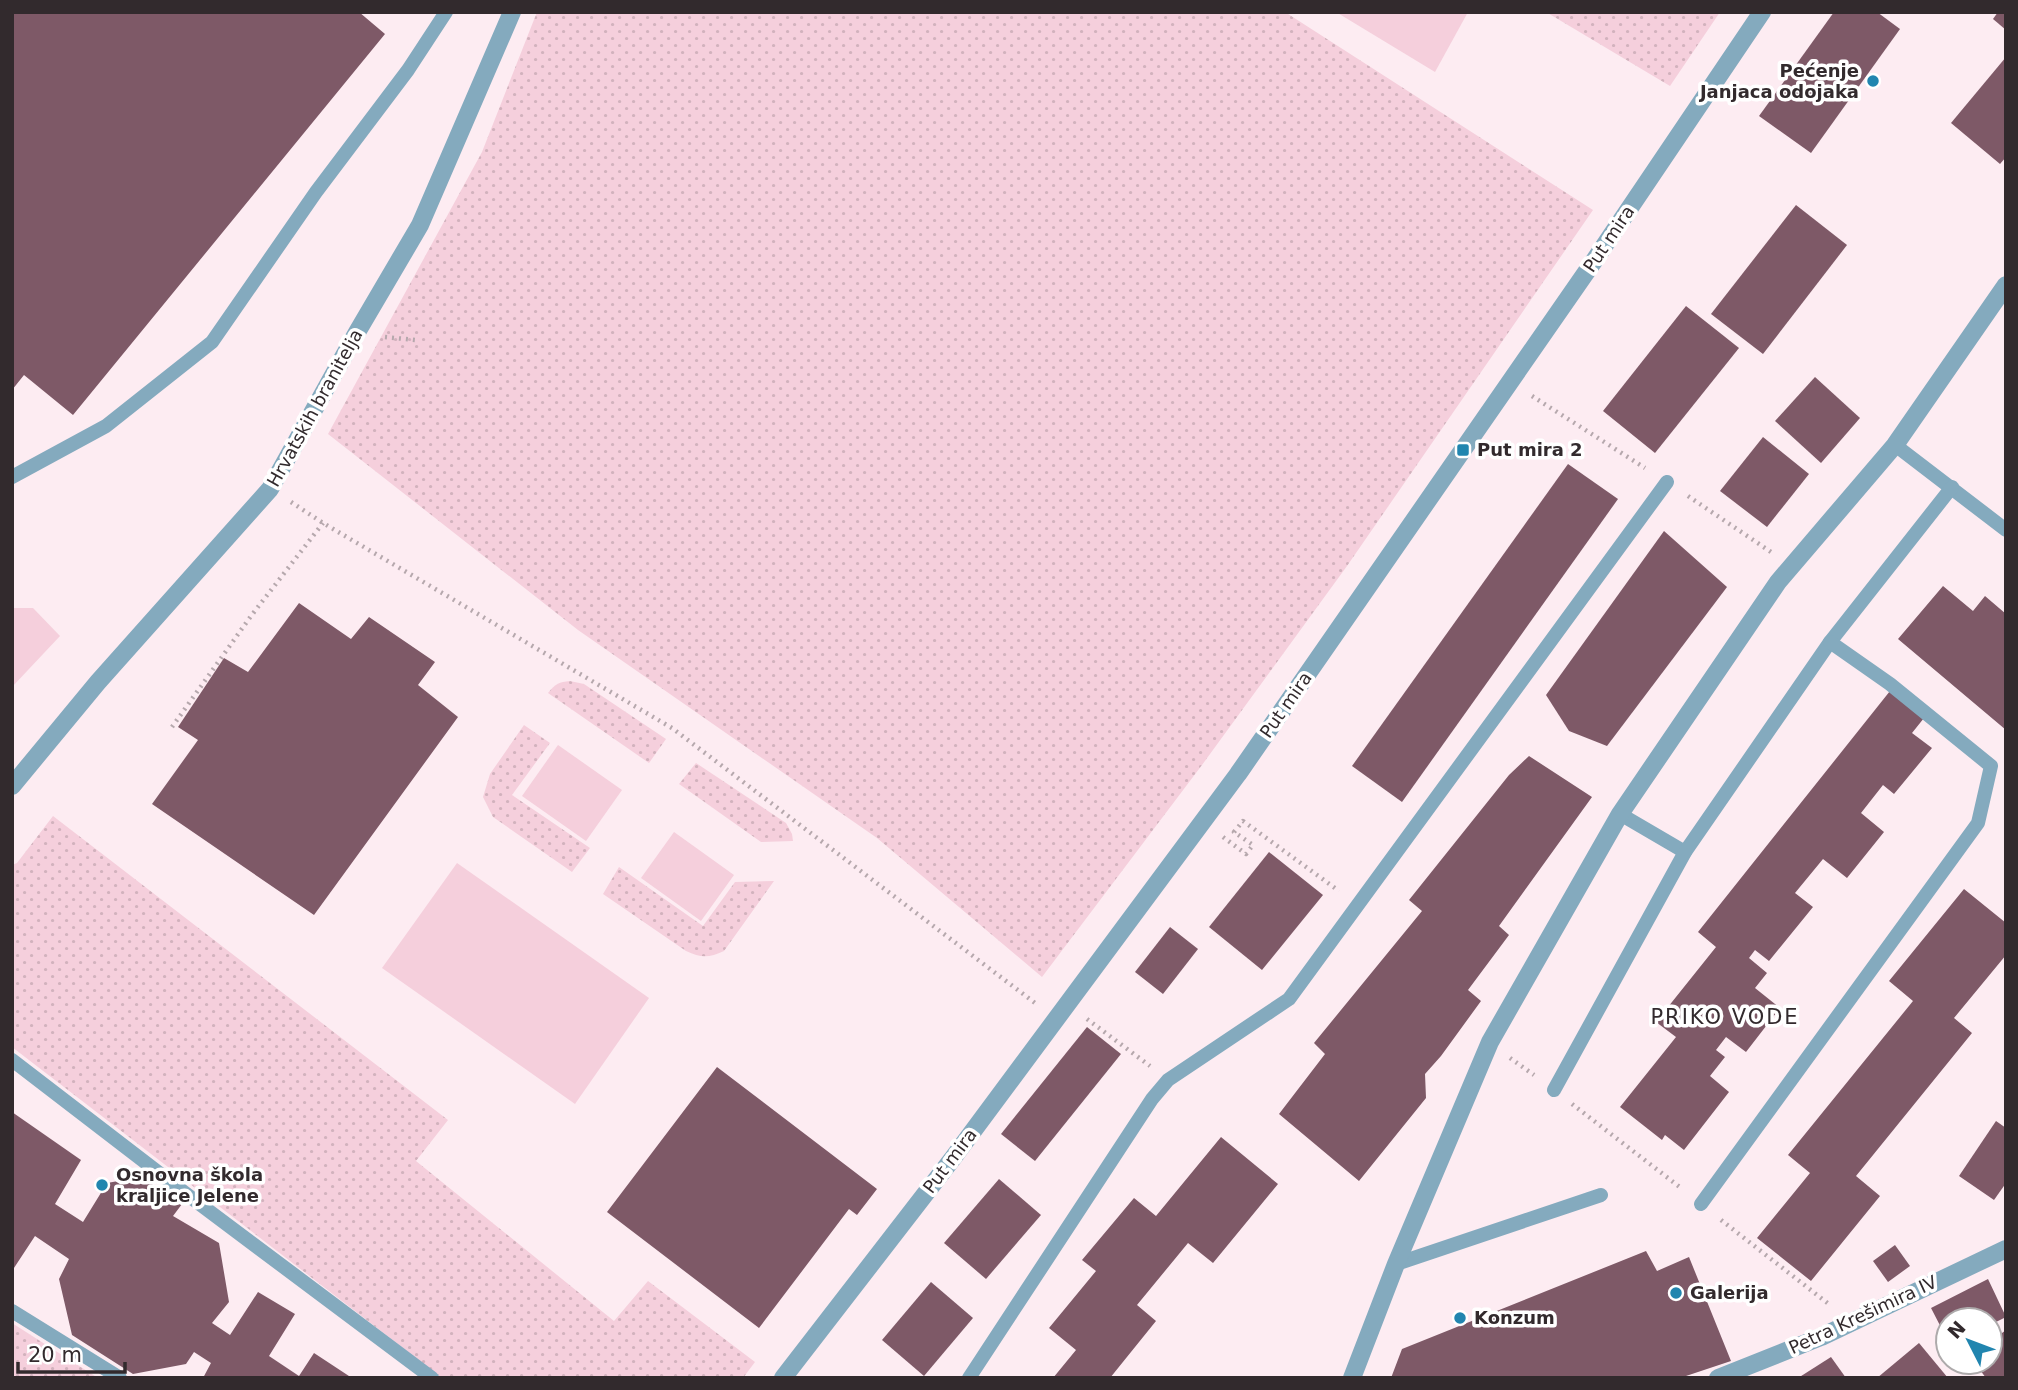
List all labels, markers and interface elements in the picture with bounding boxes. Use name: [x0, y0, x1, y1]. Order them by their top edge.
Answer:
place label: Pećenje Janjaca odojaka: [1698, 60, 1859, 102]
marker: Pećenje Janjaca odojaka: [1865, 73, 1881, 89]
street label: Put mira: [1579, 201, 1638, 276]
street label: Hrvatskih branitelja: [262, 325, 367, 490]
place label: Put mira 2: [1477, 439, 1583, 460]
marker: Put mira 2: [1455, 442, 1471, 458]
street label: Put mira: [1255, 668, 1316, 742]
district label: PRIKO VODE: [1650, 1005, 1800, 1029]
street label: Put mira: [918, 1124, 981, 1197]
place label: Osnovna škola kraljice Jelene: [116, 1164, 263, 1206]
marker: Osnovna škola kraljice Jelene: [94, 1177, 110, 1193]
street label: Petra Krešimira IV: [1785, 1271, 1941, 1358]
place label: Galerija: [1690, 1282, 1769, 1303]
marker: Galerija: [1668, 1285, 1684, 1301]
north arrow: [1934, 1306, 2004, 1376]
place label: Konzum: [1474, 1307, 1555, 1328]
marker: Konzum: [1452, 1310, 1468, 1326]
text: N: [1943, 1316, 1970, 1343]
scale bar: [18, 1330, 124, 1374]
text: 20 m: [28, 1343, 82, 1367]

